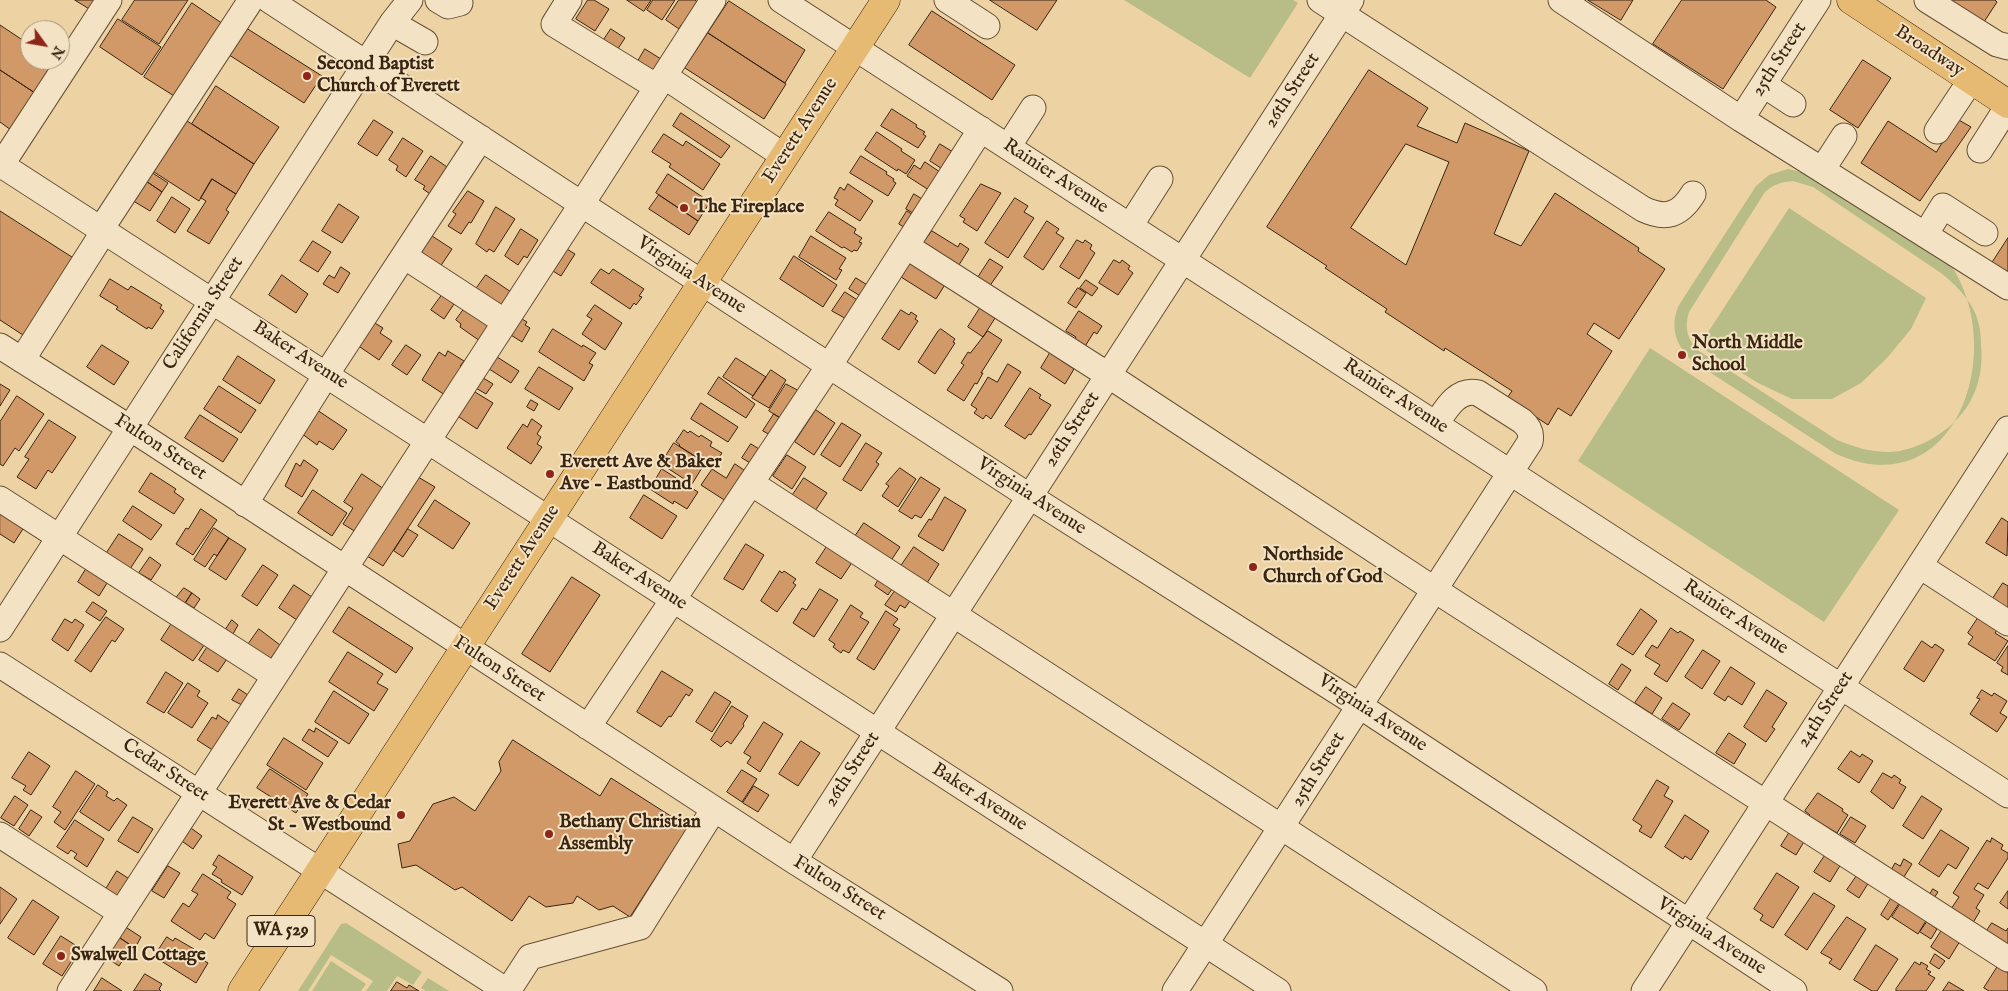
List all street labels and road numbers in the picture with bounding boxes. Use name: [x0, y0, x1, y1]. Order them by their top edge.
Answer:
street label: 25th Street: [1748, 19, 1812, 101]
street label: Broadway: [1890, 21, 1968, 83]
street label: 26th Street: [1260, 49, 1326, 133]
street label: Everett Avenue: [758, 74, 844, 188]
street label: Rainier Avenue: [998, 135, 1112, 219]
street label: Virginia Avenue: [632, 232, 750, 320]
street label: California Street: [159, 253, 249, 375]
street label: Baker Avenue: [248, 317, 352, 395]
street label: Rainier Avenue: [1338, 355, 1452, 439]
street label: 26th Street: [1040, 388, 1106, 472]
street label: Fulton Street: [110, 410, 210, 486]
street label: Virginia Avenue: [972, 453, 1090, 541]
street label: Everett Avenue: [480, 501, 566, 615]
street label: Baker Avenue: [587, 538, 691, 616]
street label: Rainier Avenue: [1678, 576, 1792, 660]
street label: Fulton Street: [449, 632, 549, 708]
street label: 24th Street: [1793, 668, 1859, 752]
street label: Virginia Avenue: [1313, 670, 1431, 758]
street label: 26th Street: [820, 728, 886, 812]
street label: 25th Street: [1287, 728, 1351, 812]
street label: Cedar Street: [117, 734, 213, 808]
street label: Baker Avenue: [927, 759, 1031, 837]
street label: Fulton Street: [788, 851, 890, 927]
street label: Virginia Avenue: [1652, 893, 1770, 981]
road number: WA 529: [247, 916, 315, 946]

